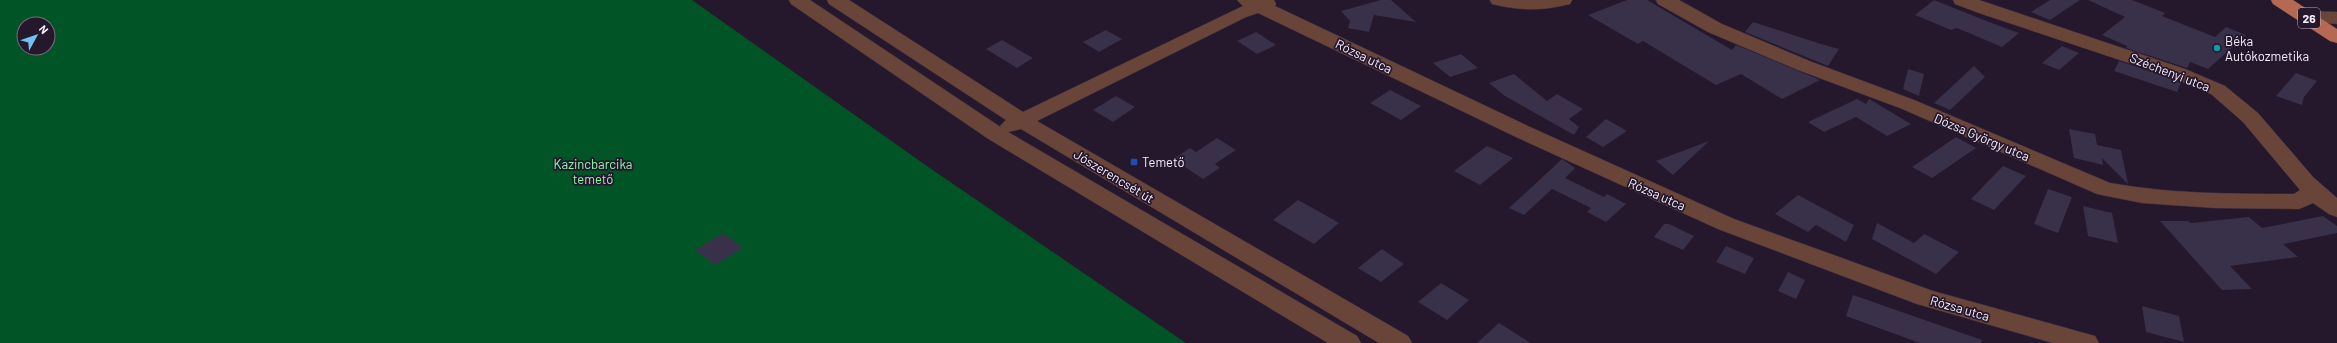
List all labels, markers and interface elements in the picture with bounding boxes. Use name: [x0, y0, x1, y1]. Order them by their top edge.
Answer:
road number: 26: [2298, 8, 2320, 28]
north arrow: [16, 16, 56, 56]
text: N: [37, 22, 51, 36]
place label: Béka Autókozmetika: [2225, 33, 2309, 64]
street label: Rózsa utca: [1333, 35, 1395, 77]
marker: Béka Autókozmetika: [2212, 43, 2222, 53]
street label: Széchenyi utca: [2128, 49, 2212, 95]
street label: Dózsa György utca: [1932, 110, 2032, 164]
street label: Jószerencsét út: [1071, 146, 1157, 206]
place label: Temető: [1142, 154, 1184, 170]
park label: Kazincbarcika temető: [554, 156, 632, 187]
marker: Temető: [1129, 157, 1139, 167]
street label: Rózsa utca: [1626, 174, 1688, 214]
street label: Rózsa utca: [1928, 292, 1992, 324]

